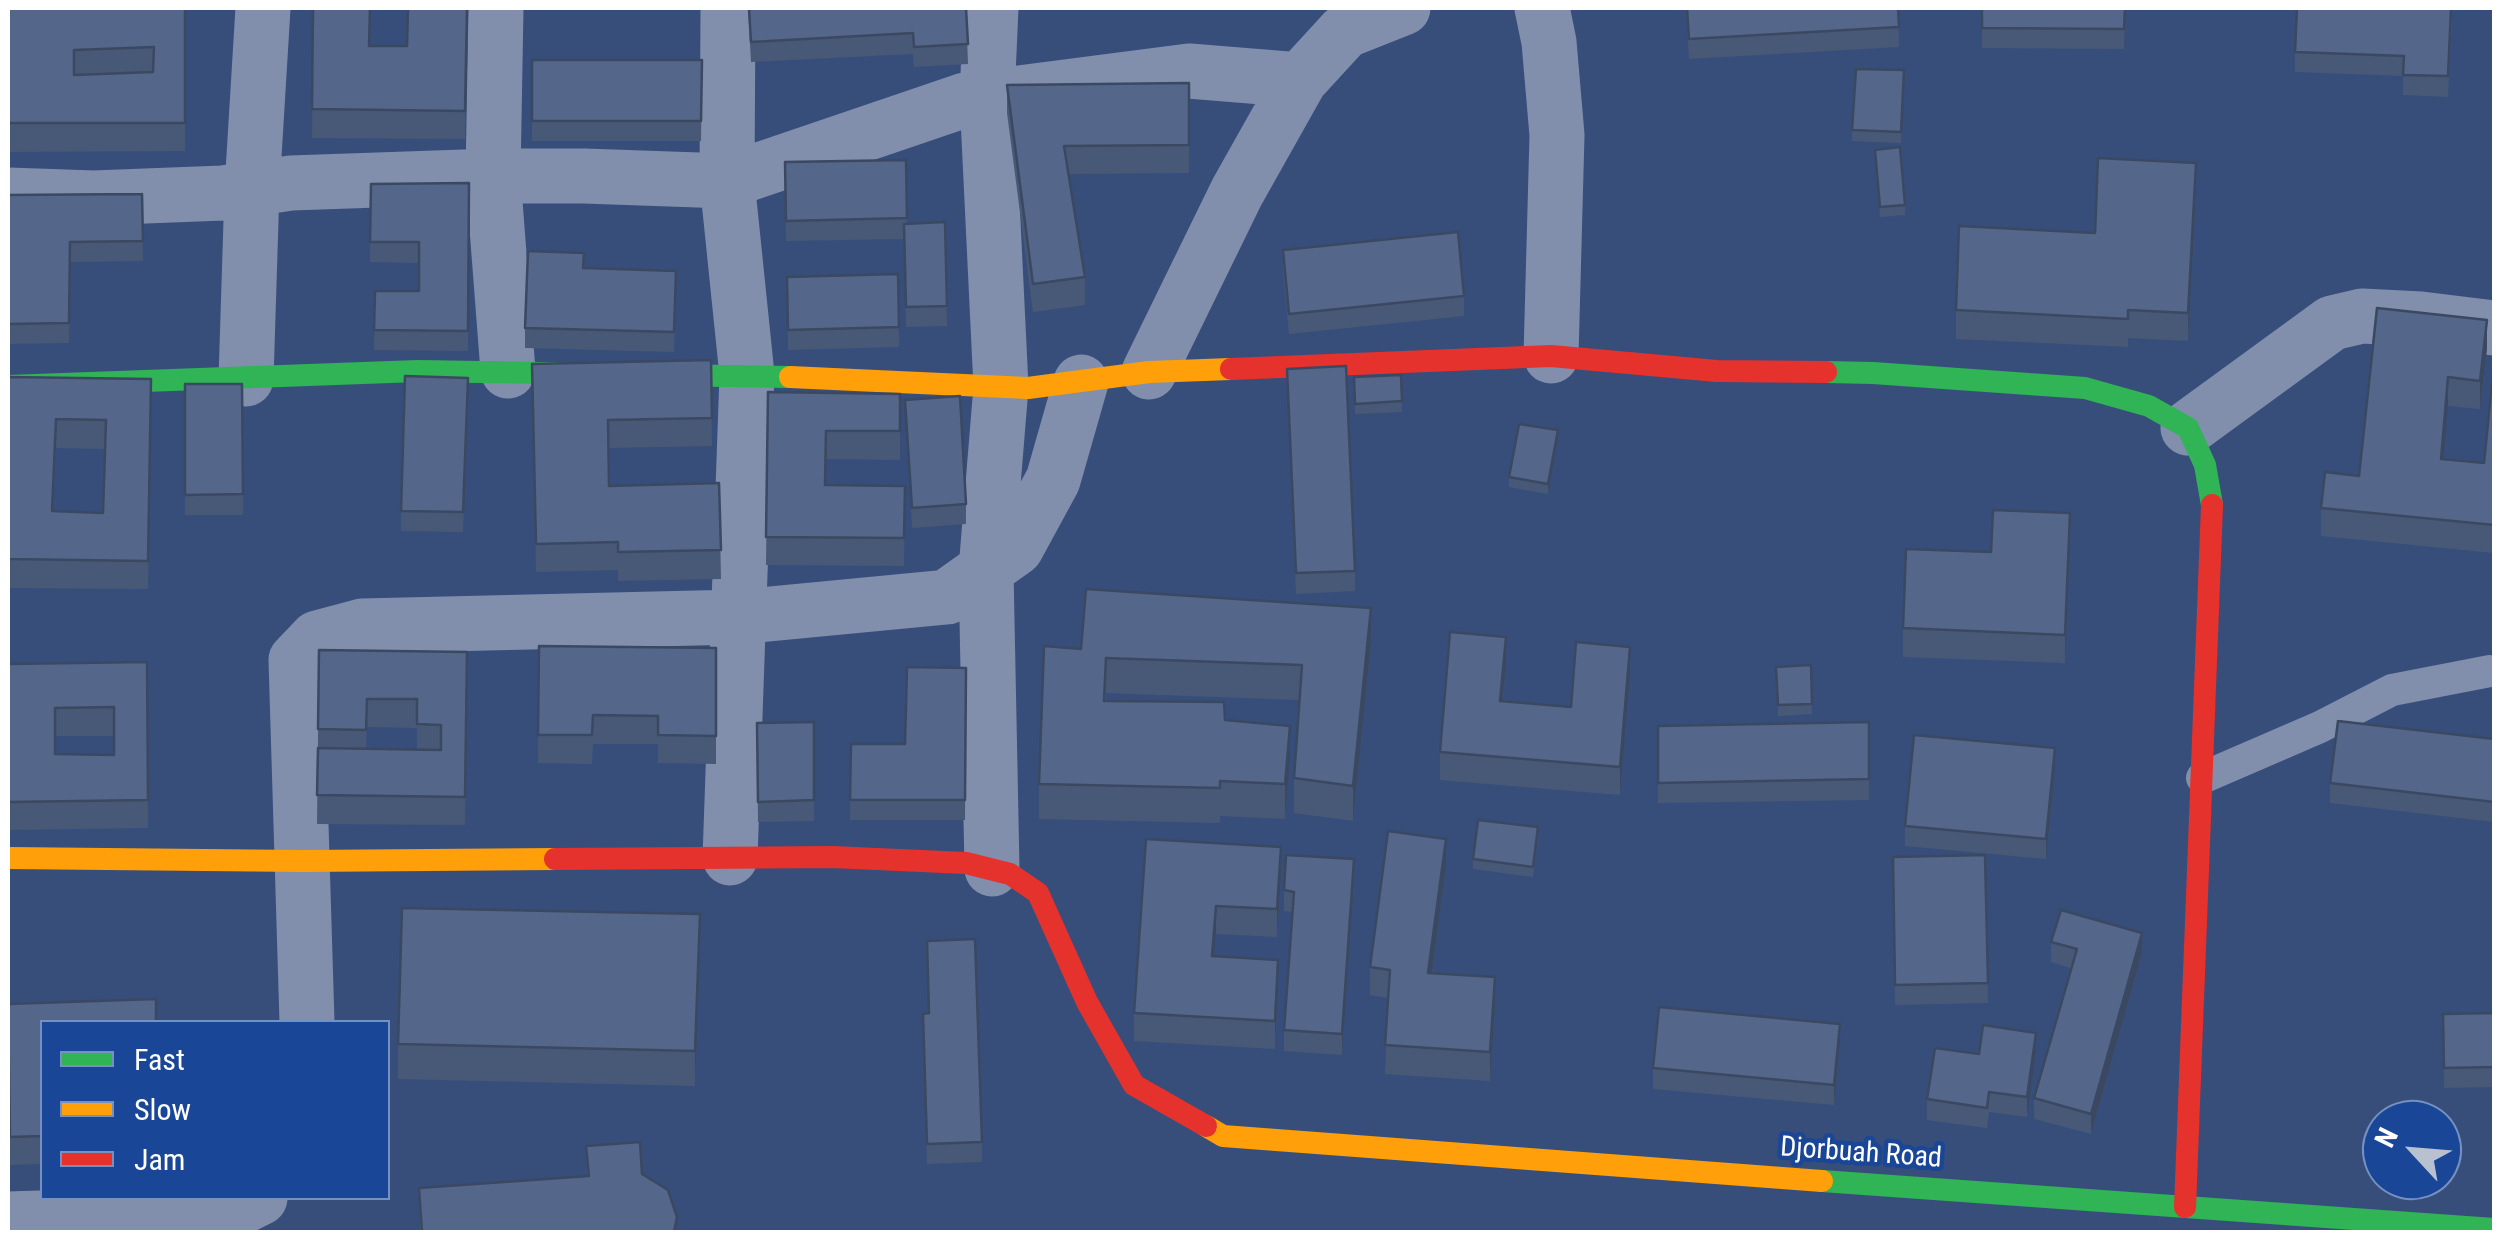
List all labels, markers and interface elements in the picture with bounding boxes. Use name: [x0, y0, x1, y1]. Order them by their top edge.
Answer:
legend: [40, 1020, 390, 1200]
text: Fast: [134, 1042, 185, 1077]
text: Slow: [134, 1092, 191, 1127]
north arrow: [2362, 1100, 2462, 1200]
text: N: [2368, 1123, 2405, 1152]
street label: Djorbuah Road: [1779, 1132, 1943, 1176]
text: Jam: [134, 1142, 185, 1177]

